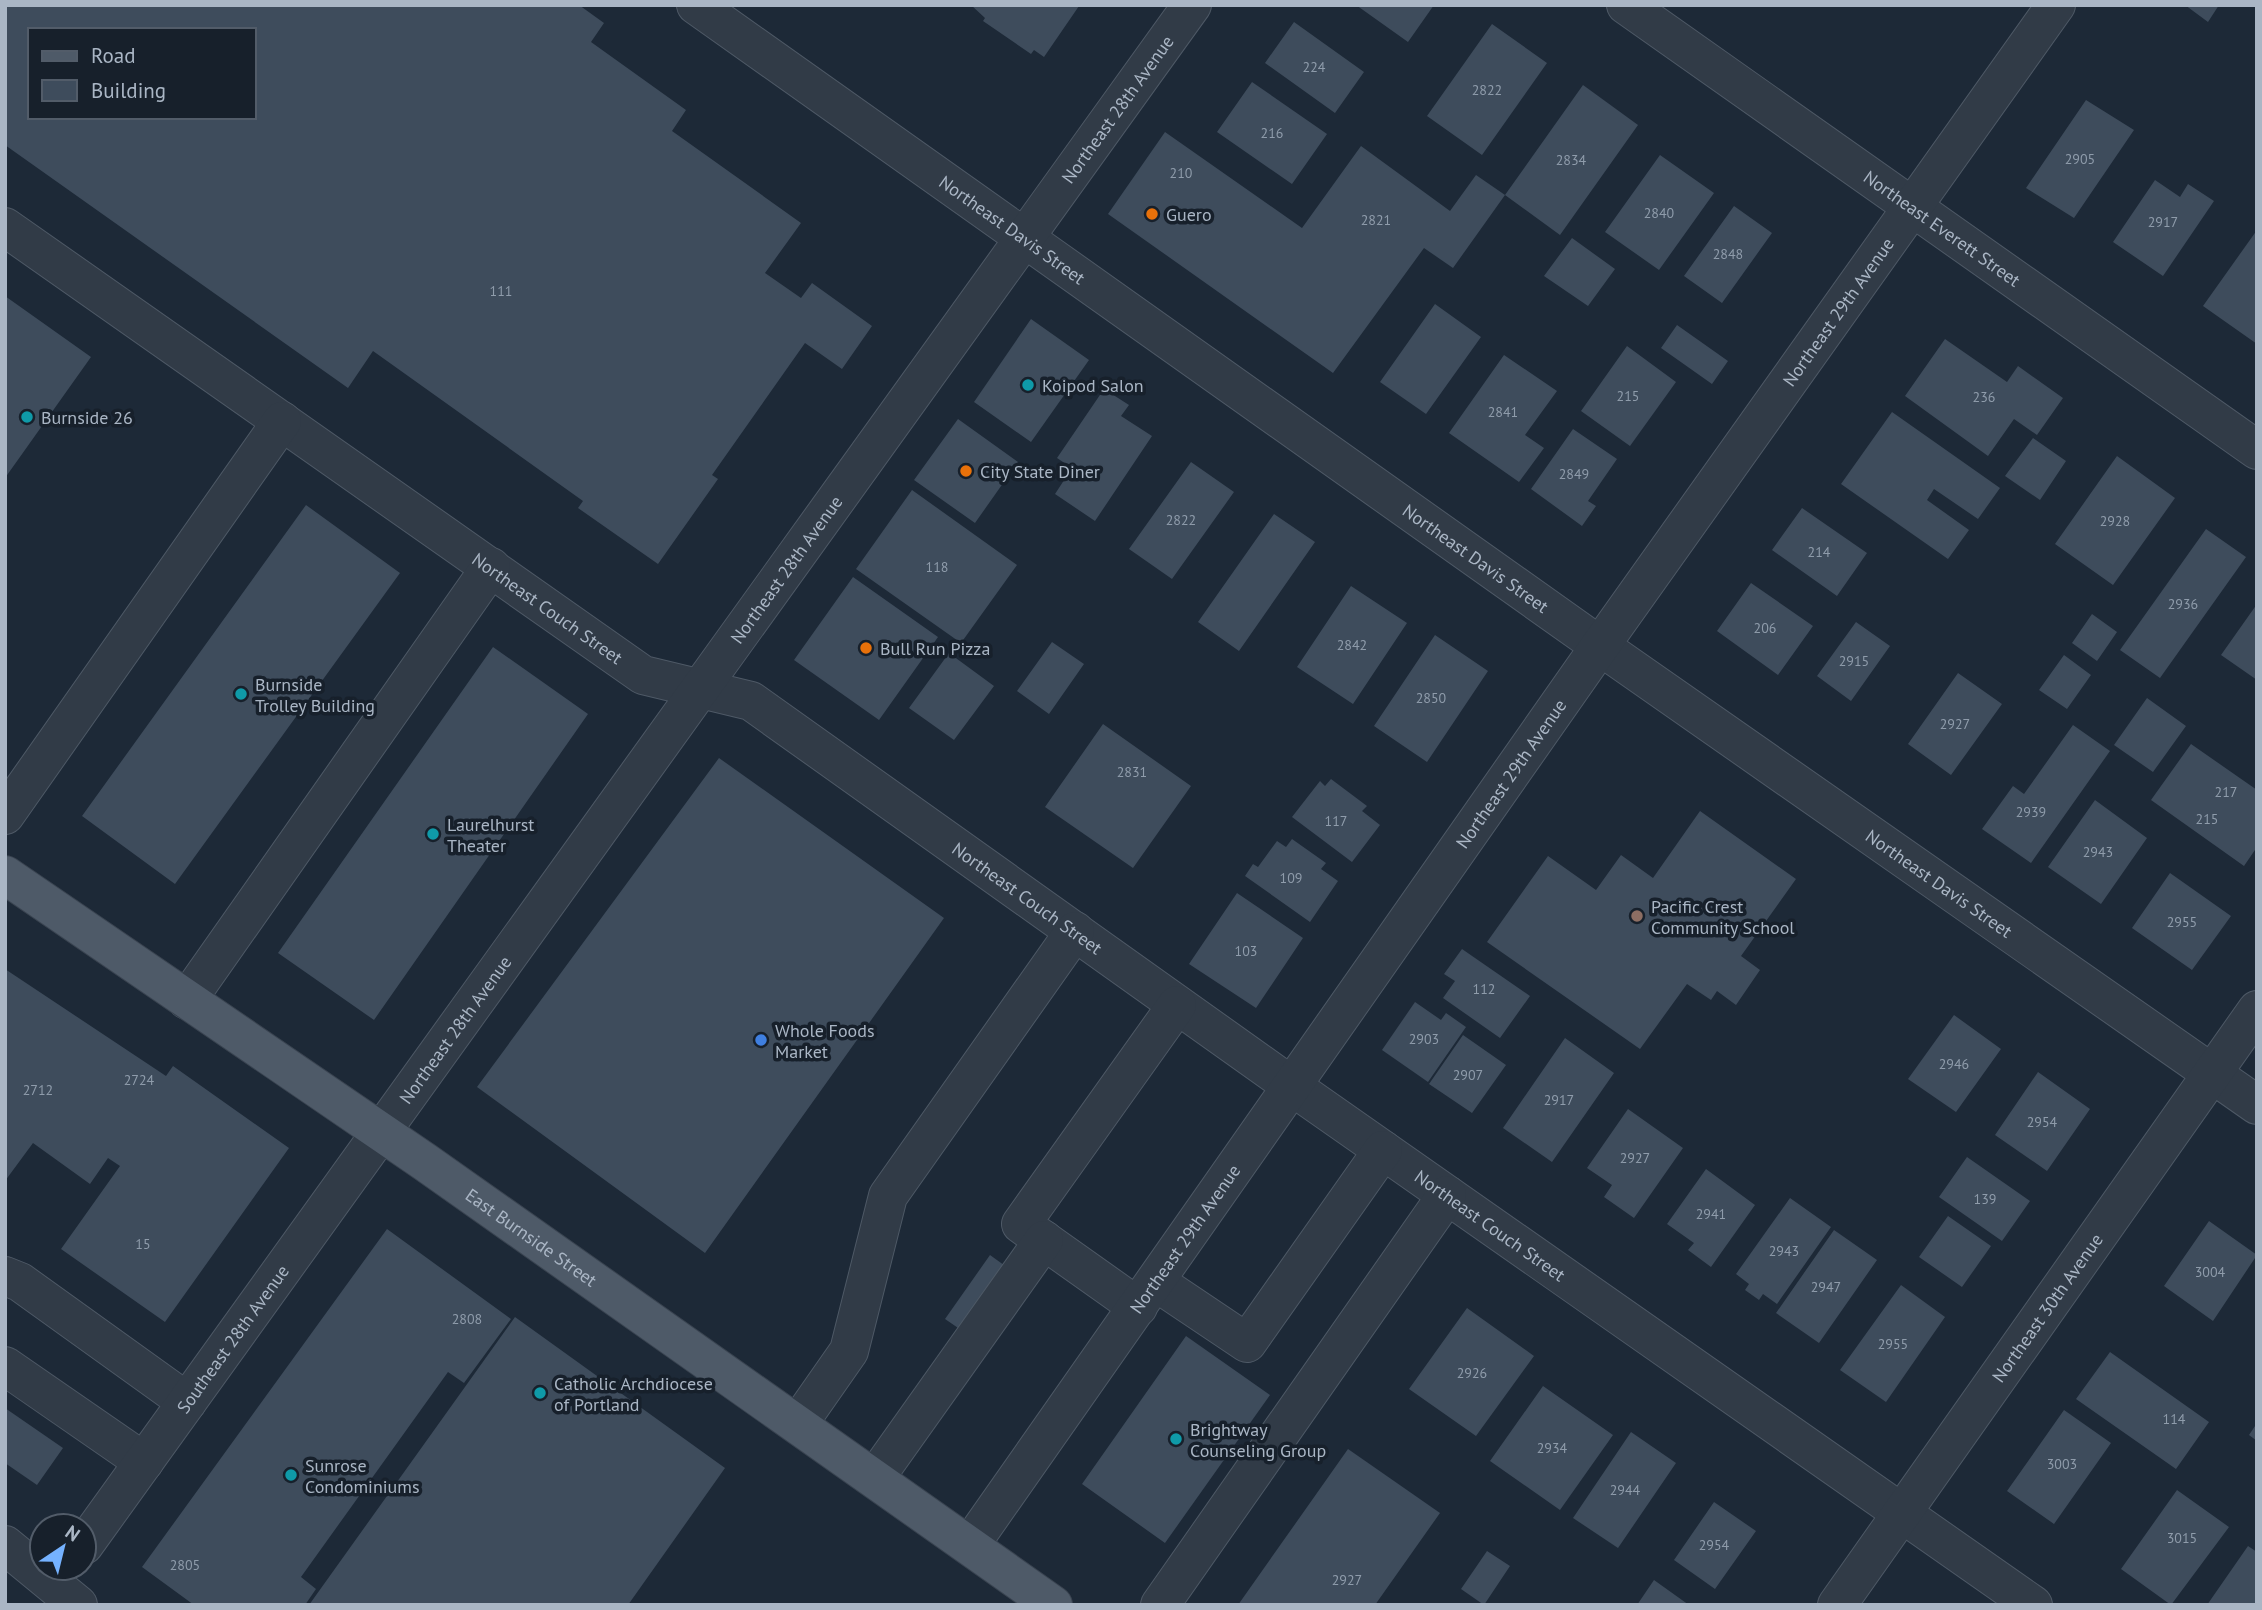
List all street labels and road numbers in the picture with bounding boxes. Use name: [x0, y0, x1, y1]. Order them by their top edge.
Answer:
street label: Northeast 28th Avenue: [1056, 30, 1178, 188]
street label: Northeast Everett Street: [1859, 165, 2025, 291]
street label: Northeast Davis Street: [935, 170, 1090, 289]
street label: Northeast 29th Avenue: [1777, 233, 1899, 391]
street label: Northeast 28th Avenue: [725, 491, 847, 648]
street label: Northeast Davis Street: [1398, 498, 1553, 618]
street label: Northeast Couch Street: [468, 547, 627, 669]
street label: Northeast 29th Avenue: [1450, 694, 1571, 853]
street label: Northeast Davis Street: [1861, 824, 2017, 942]
street label: Northeast Couch Street: [948, 837, 1107, 959]
street label: Northeast 28th Avenue: [394, 951, 516, 1108]
street label: Northeast 29th Avenue: [1124, 1160, 1245, 1318]
street label: Northeast Couch Street: [1411, 1164, 1570, 1286]
street label: East Burnside Street: [461, 1183, 602, 1291]
street label: Northeast 30th Avenue: [1986, 1229, 2107, 1387]
street label: Southeast 28th Avenue: [171, 1260, 294, 1418]

